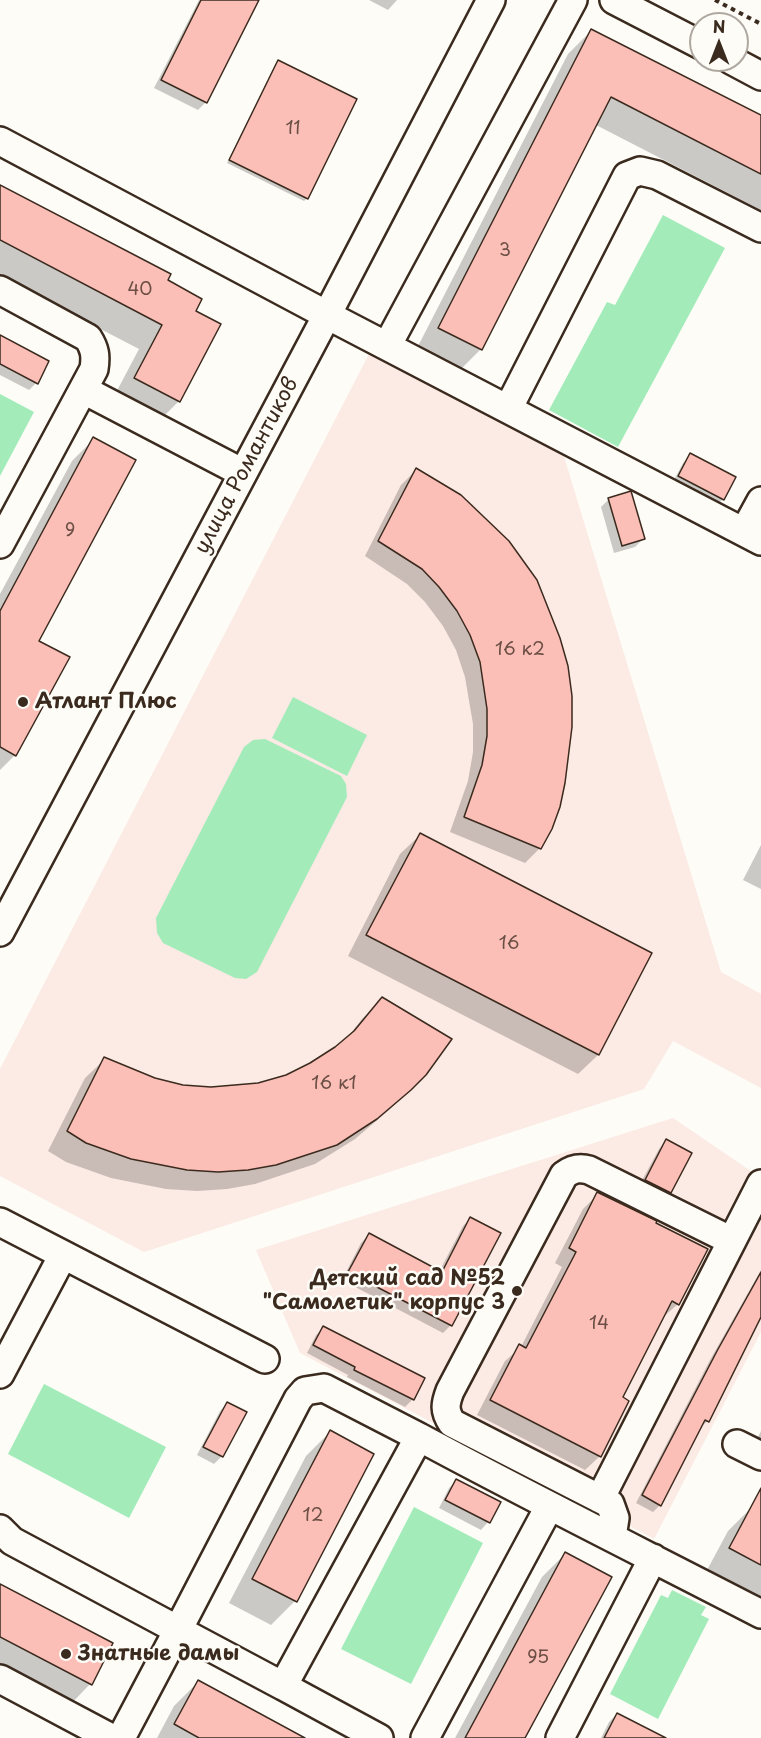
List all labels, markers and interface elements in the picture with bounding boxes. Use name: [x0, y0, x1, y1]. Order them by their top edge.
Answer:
north arrow: [689, 12, 749, 72]
text: N: [713, 14, 725, 38]
house number: 11: [285, 118, 301, 140]
house number: 3: [499, 240, 511, 262]
house number: 40: [127, 279, 153, 301]
street label: улица Романтиков: [190, 374, 304, 558]
house number: 9: [65, 520, 75, 542]
house number: 16 к2: [495, 639, 545, 661]
place label: Атлант Плюс: [35, 689, 177, 715]
marker: Атлант Плюс: [16, 695, 30, 709]
house number: 16: [499, 933, 519, 955]
house number: 16 к1: [311, 1073, 357, 1095]
place label: Детский сад №52 "Самолетик" корпус 3: [262, 1266, 505, 1316]
marker: Детский сад №52 "Самолетик" корпус 3: [510, 1284, 524, 1298]
house number: 14: [589, 1313, 609, 1335]
house number: 12: [303, 1505, 323, 1527]
place label: Знатные дамы: [78, 1641, 239, 1667]
marker: Знатные дамы: [59, 1647, 73, 1661]
house number: 95: [527, 1647, 549, 1669]

